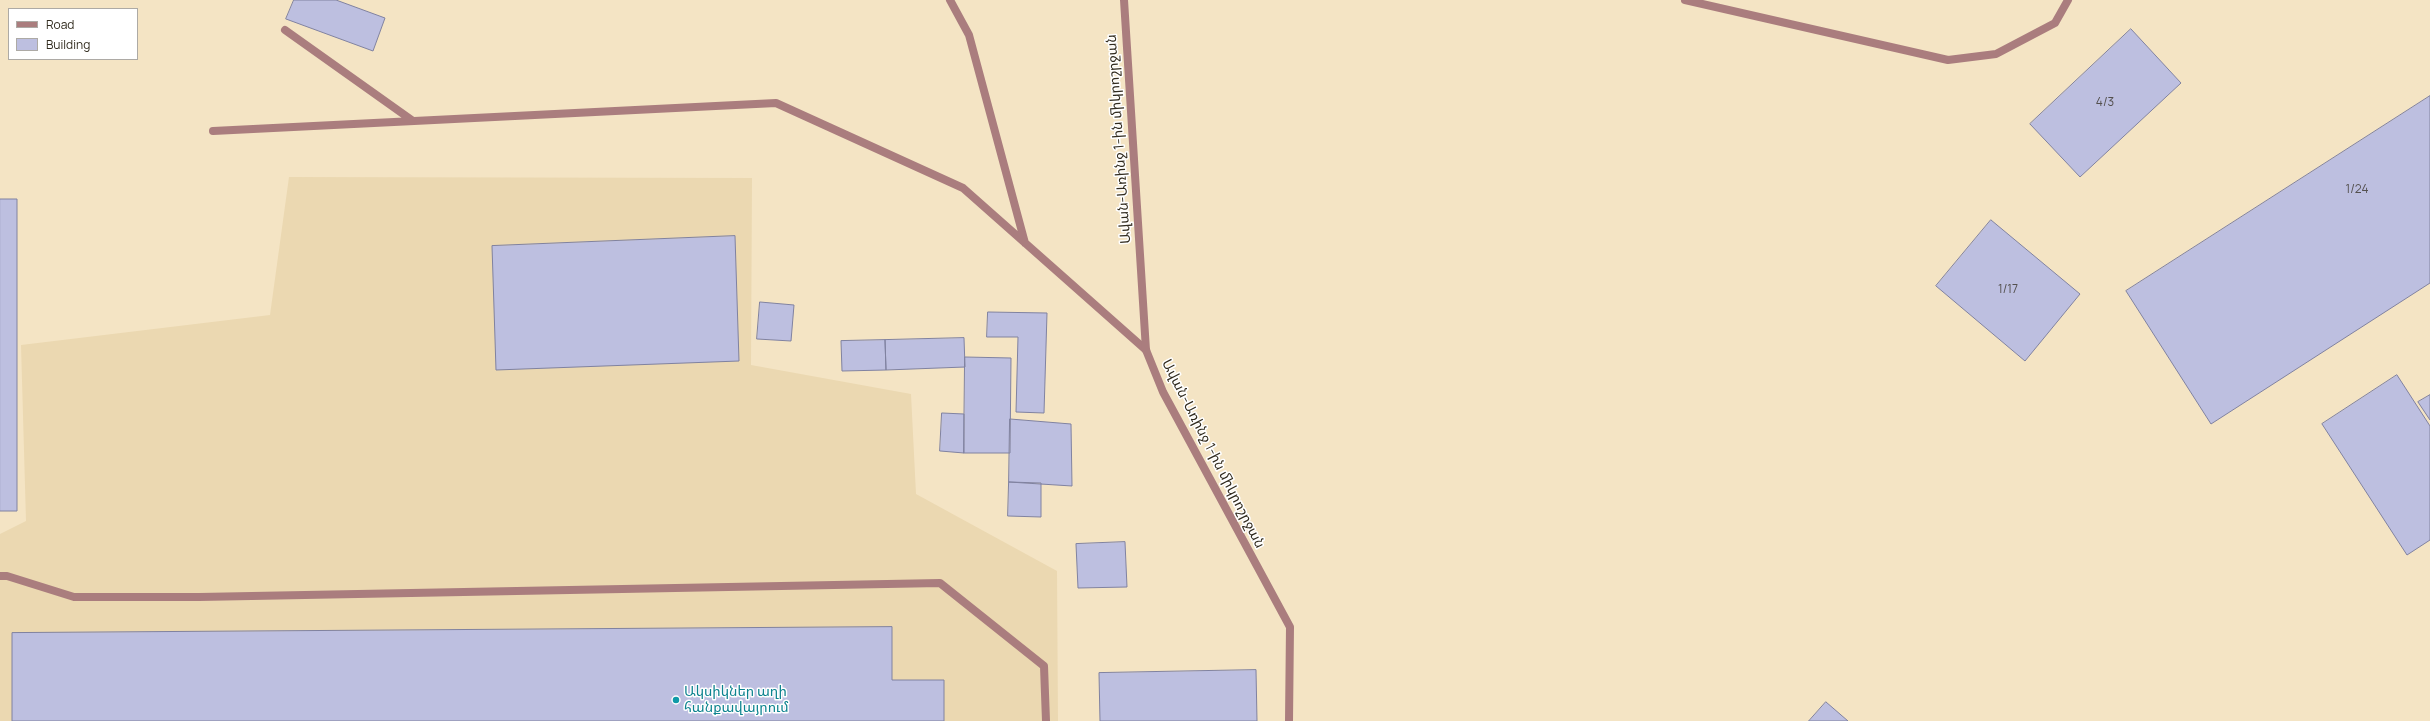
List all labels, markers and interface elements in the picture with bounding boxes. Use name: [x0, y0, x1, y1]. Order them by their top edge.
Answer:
legend: [8, 8, 138, 60]
text: Road: [46, 16, 74, 33]
street label: Ավան-Առինջ 1-ին միկրոշրջան: [1103, 34, 1135, 244]
text: Building: [46, 36, 90, 53]
house number: 4/3: [2096, 96, 2114, 110]
house number: 1/24: [2345, 183, 2369, 197]
house number: 1/17: [1998, 283, 2018, 297]
street label: Ավան-Առինջ 1-ին միկրոշրջան: [1158, 357, 1268, 551]
place label: Ակսիկներ աղի հանքավայրում: [684, 684, 789, 716]
marker: Ակսիկներ աղի հանքավայրում: [671, 695, 681, 705]

